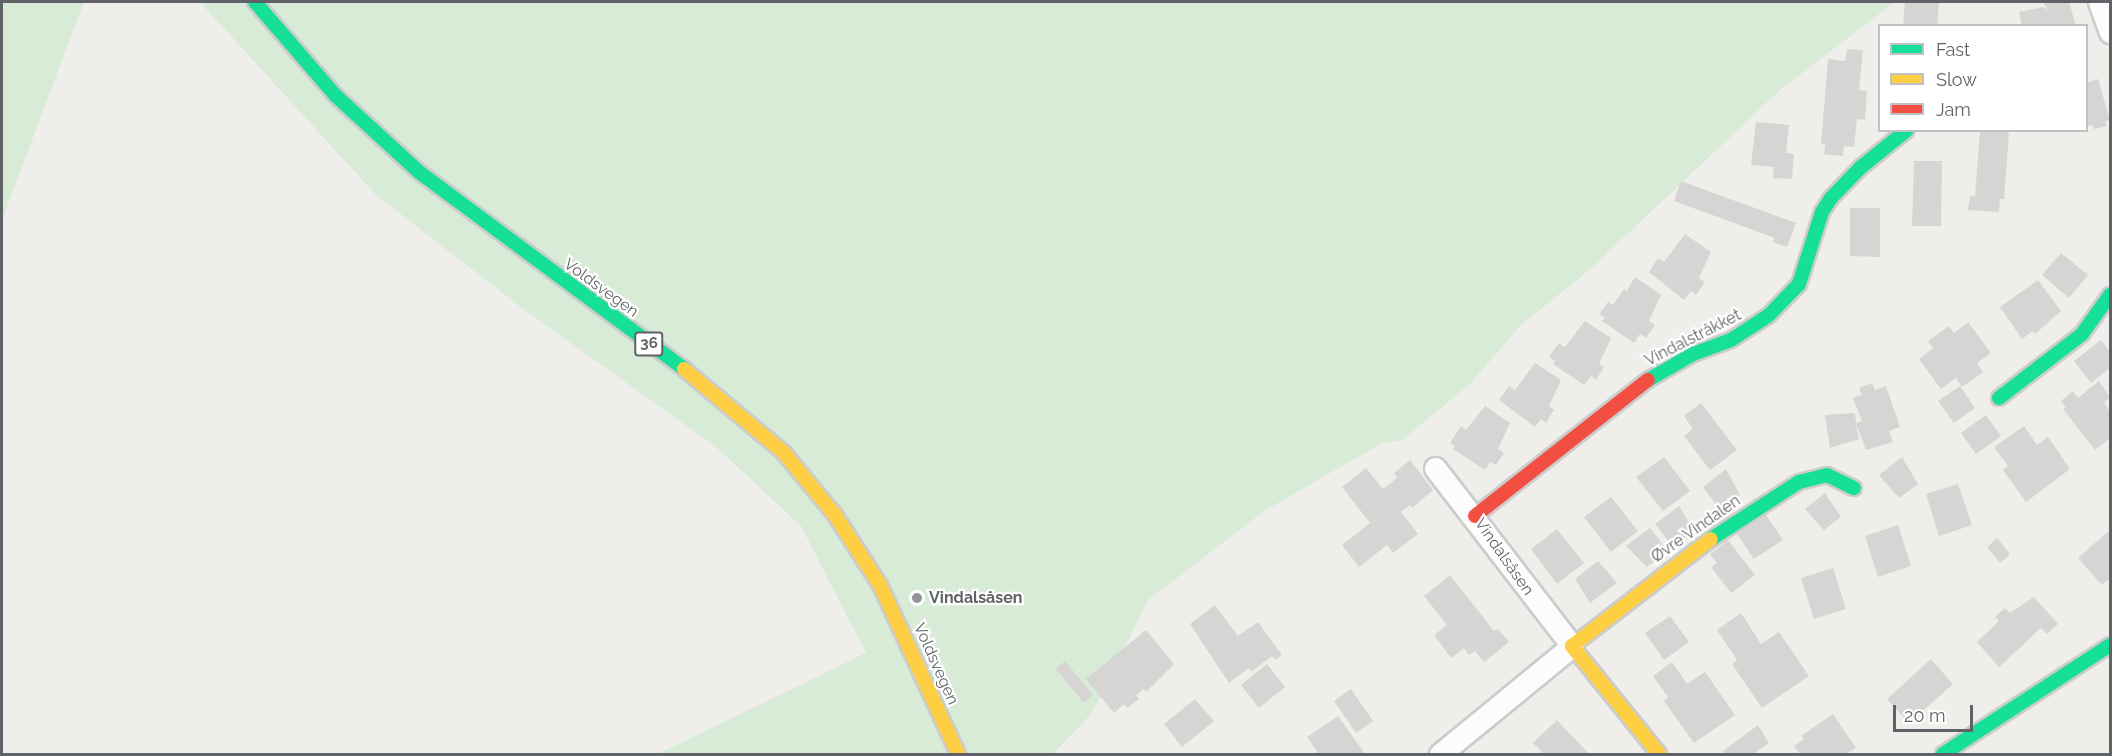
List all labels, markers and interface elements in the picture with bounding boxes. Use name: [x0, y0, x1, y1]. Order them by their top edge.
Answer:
legend: [1878, 24, 2088, 132]
text: Fast: [1936, 39, 1970, 60]
text: Slow: [1936, 69, 1977, 90]
text: Jam: [1936, 99, 1971, 120]
street label: Voldsvegen: [560, 255, 642, 321]
street label: Vindalstråkket: [1642, 306, 1744, 370]
road number: 36: [634, 332, 664, 356]
street label: Øvre Vindalen: [1648, 491, 1744, 567]
street label: Vindalsåsen: [1470, 515, 1538, 599]
place label: Vindalsåsen: [929, 588, 1022, 608]
marker: Vindalsåsen: [910, 591, 924, 605]
street label: Voldsvegen: [909, 620, 963, 708]
scale bar: [1896, 693, 1976, 731]
text: 20 m: [1904, 705, 1946, 726]

